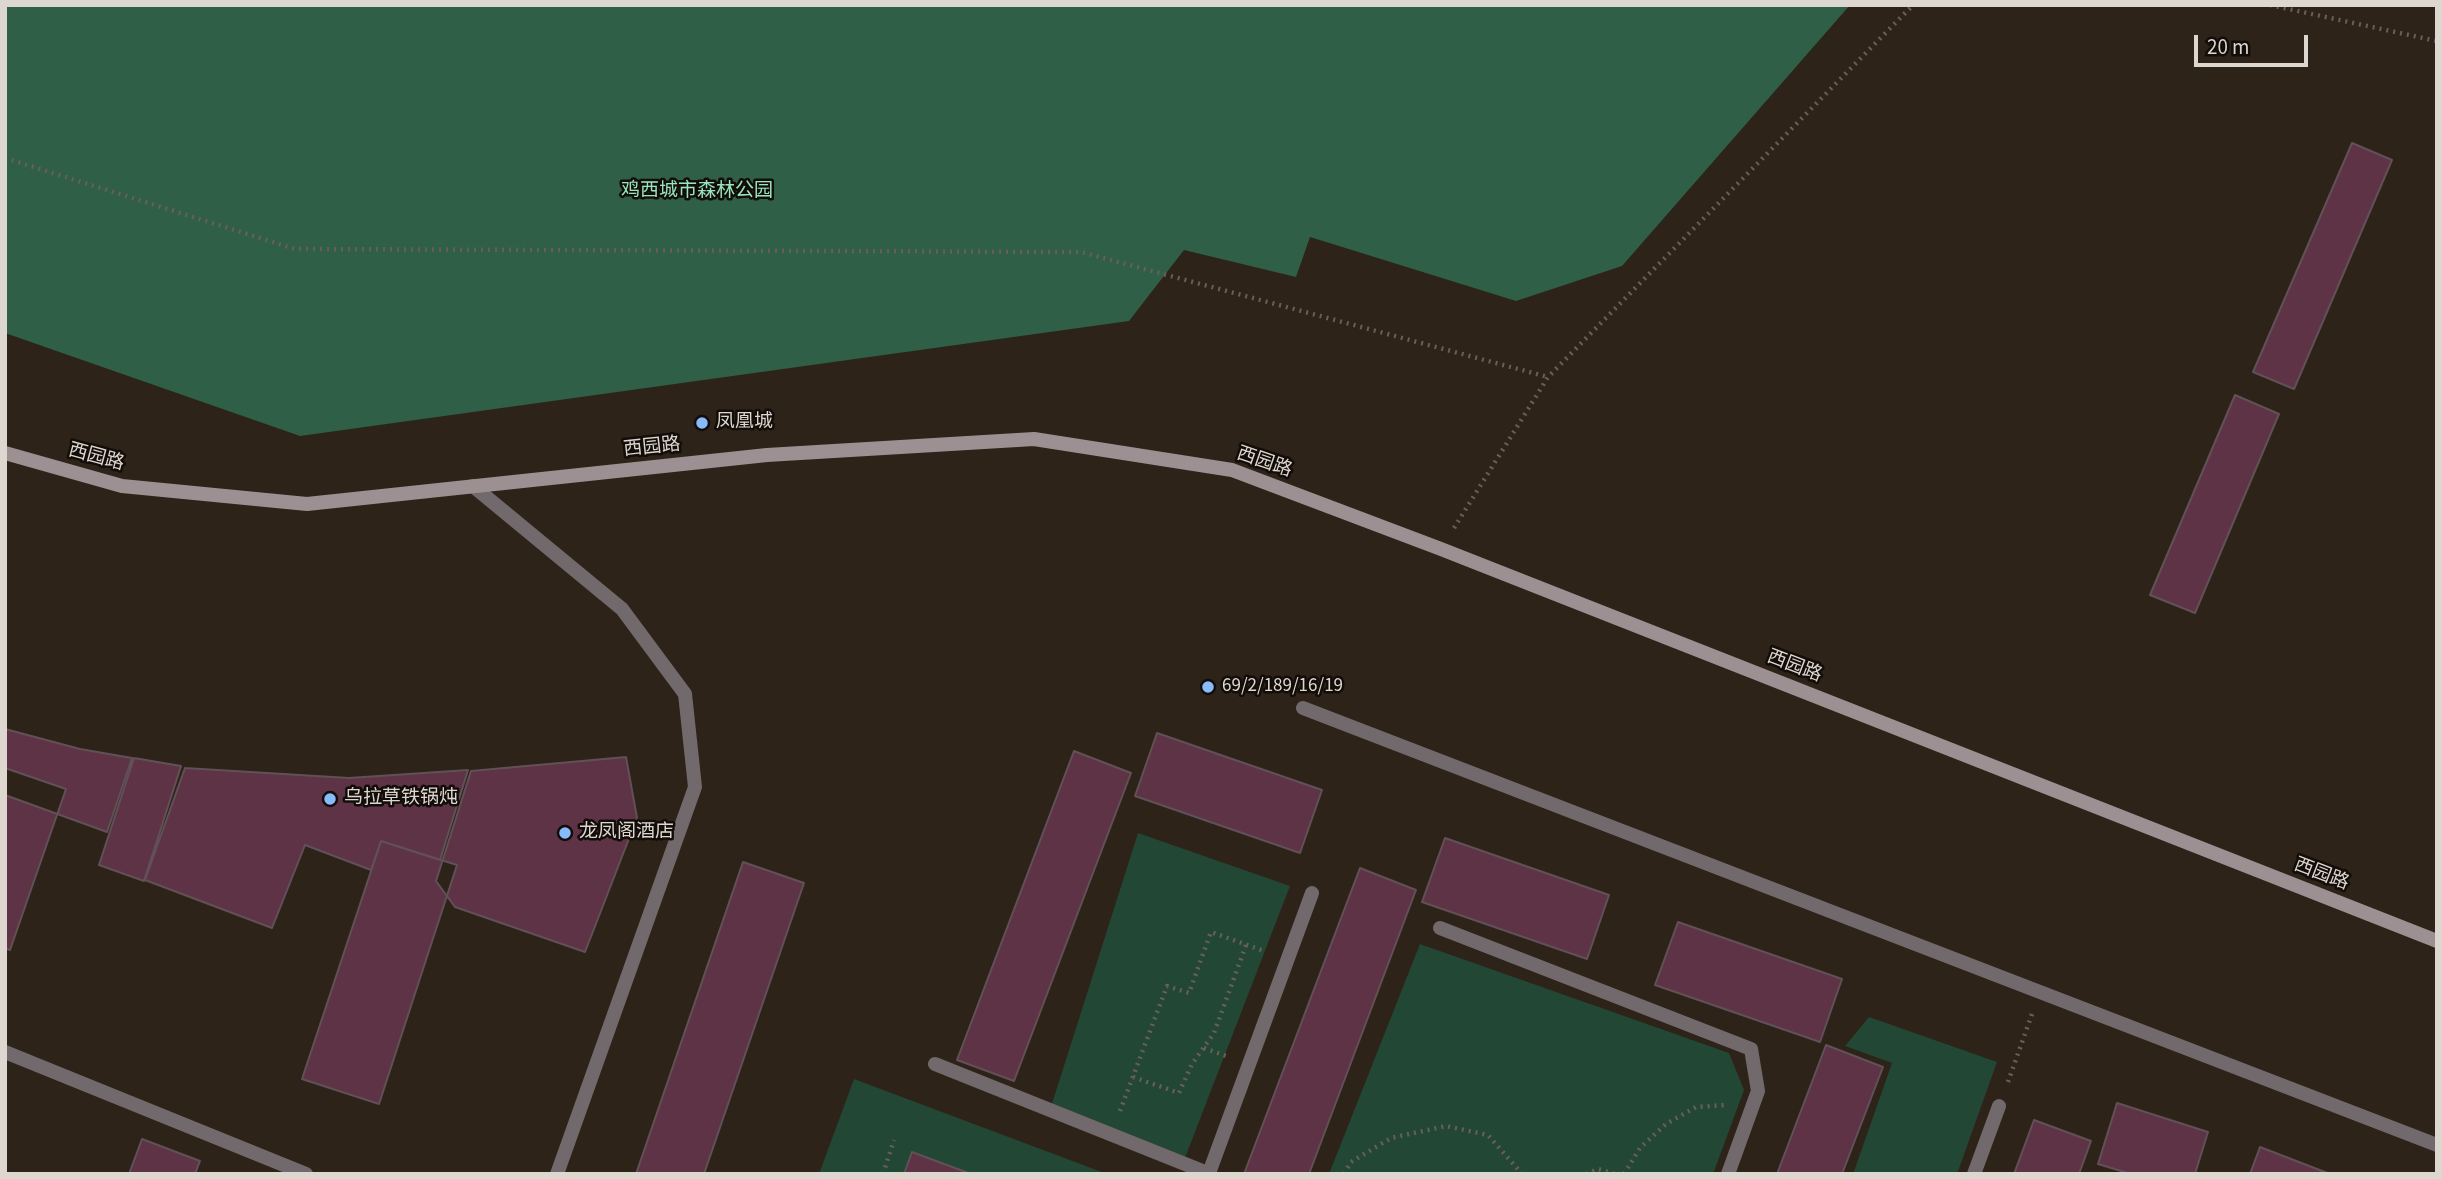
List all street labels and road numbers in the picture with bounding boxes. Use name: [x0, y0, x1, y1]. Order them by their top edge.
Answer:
street label: 西园路: [622, 434, 682, 462]
street label: 西园路: [66, 440, 126, 476]
street label: 西园路: [1233, 443, 1295, 483]
street label: 西园路: [1763, 646, 1825, 688]
street label: 西园路: [2290, 854, 2352, 896]

